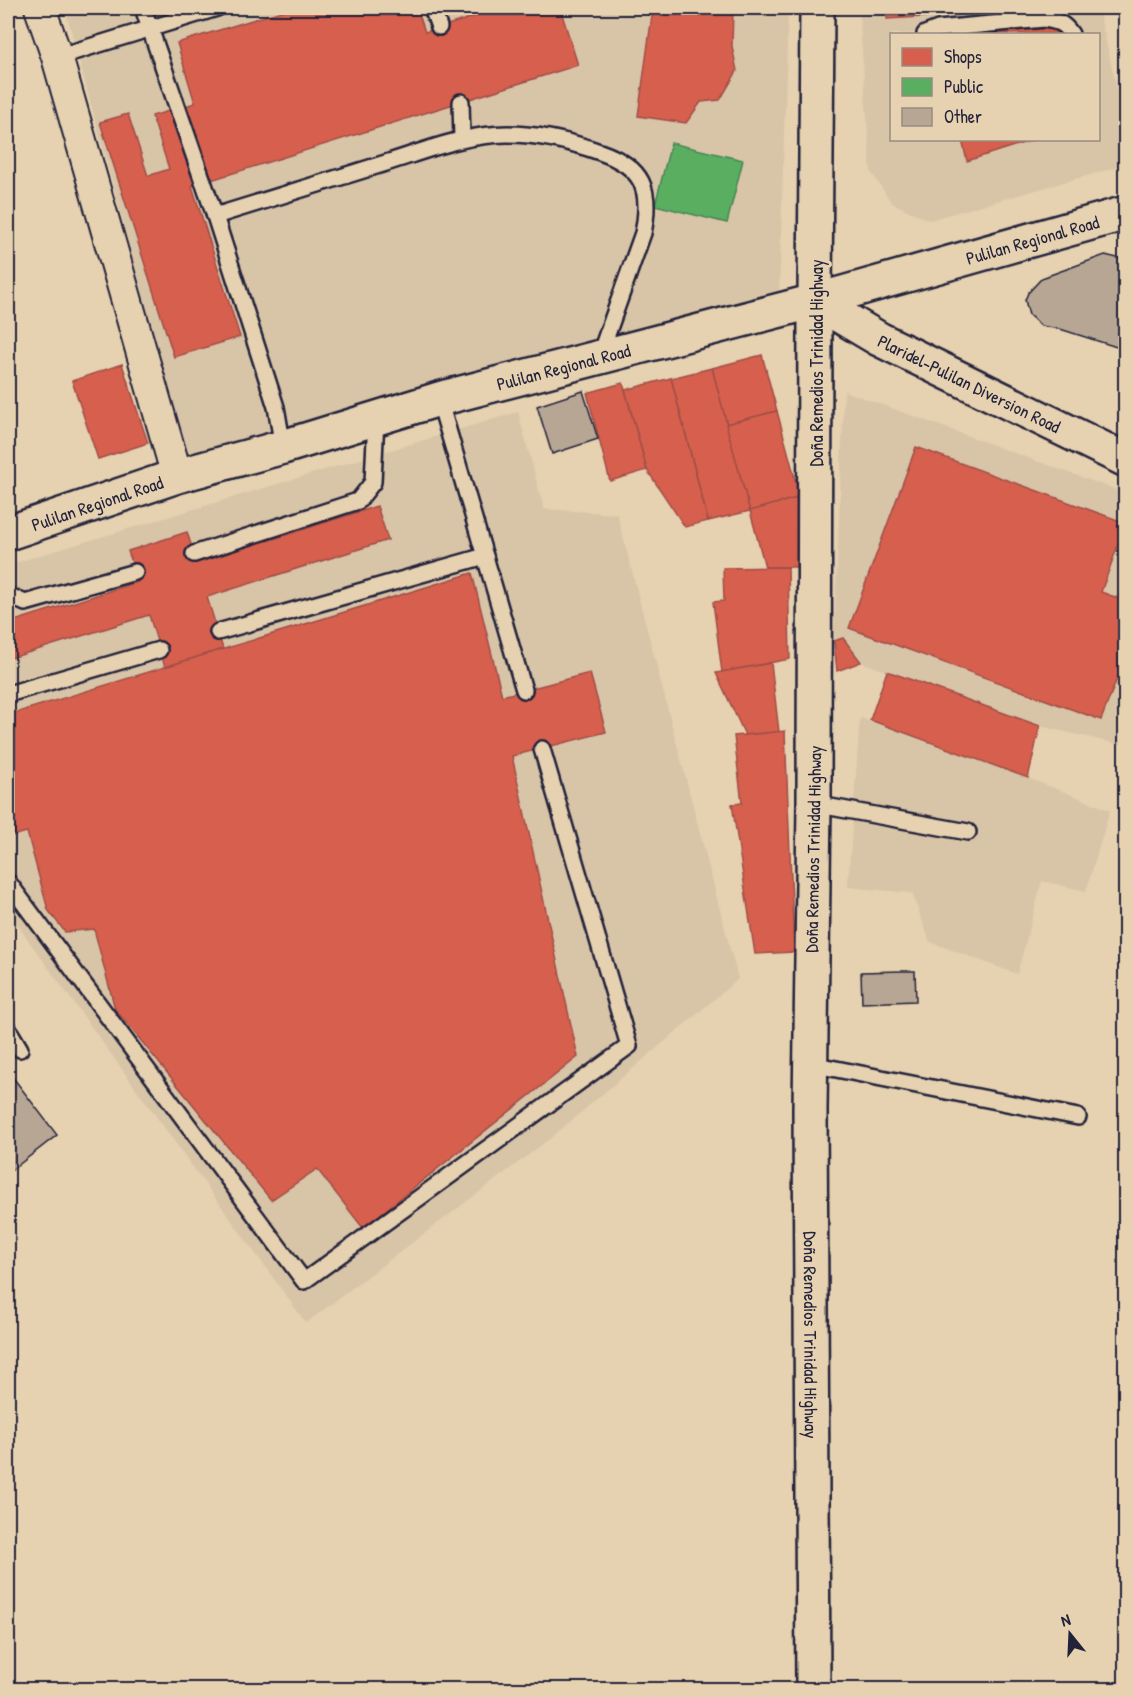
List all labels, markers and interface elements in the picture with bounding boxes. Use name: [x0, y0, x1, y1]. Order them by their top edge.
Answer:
legend: [890, 33, 1100, 141]
text: Shops: [944, 44, 982, 69]
text: Public: [944, 74, 983, 99]
text: Other: [944, 104, 982, 129]
street label: Pulilan Regional Road: [963, 209, 1102, 270]
street label: Doña Remedios Trinidad Highway: [804, 259, 829, 467]
street label: Plaridel-Pulilan Diversion Road: [874, 328, 1065, 439]
street label: Pulilan Regional Road: [494, 337, 633, 396]
street label: Pulilan Regional Road: [28, 469, 166, 537]
street label: Doña Remedios Trinidad Highway: [799, 745, 827, 953]
street label: Doña Remedios Trinidad Highway: [798, 1231, 824, 1439]
north arrow: [1040, 1604, 1100, 1664]
text: N: [1058, 1608, 1073, 1632]

